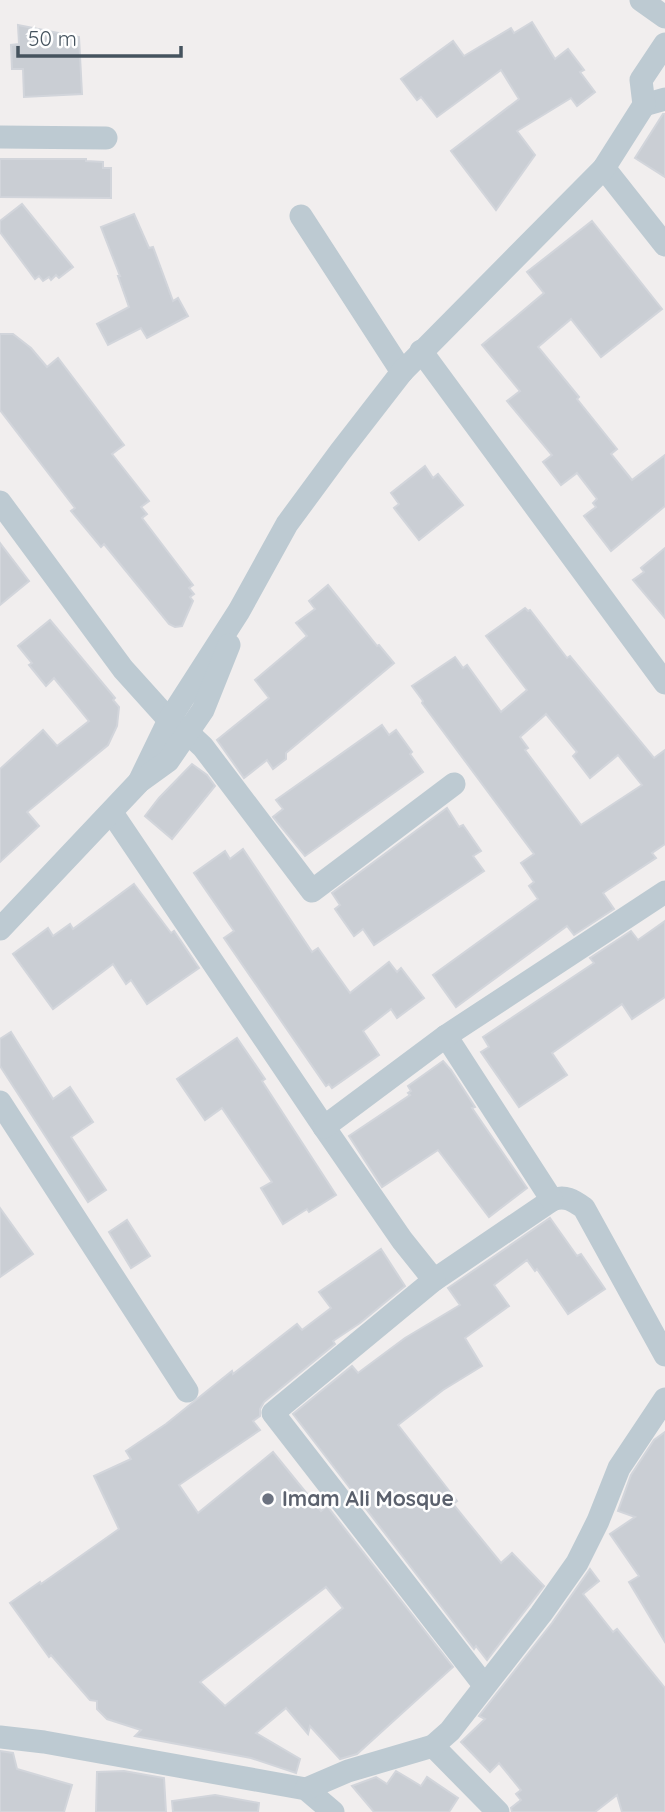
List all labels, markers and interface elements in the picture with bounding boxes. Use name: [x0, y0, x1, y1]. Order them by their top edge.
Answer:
scale bar: [18, 14, 180, 58]
text: 50 m: [28, 25, 77, 51]
place label: Imam Ali Mosque: [282, 1485, 454, 1511]
marker: Imam Ali Mosque: [260, 1491, 276, 1507]

